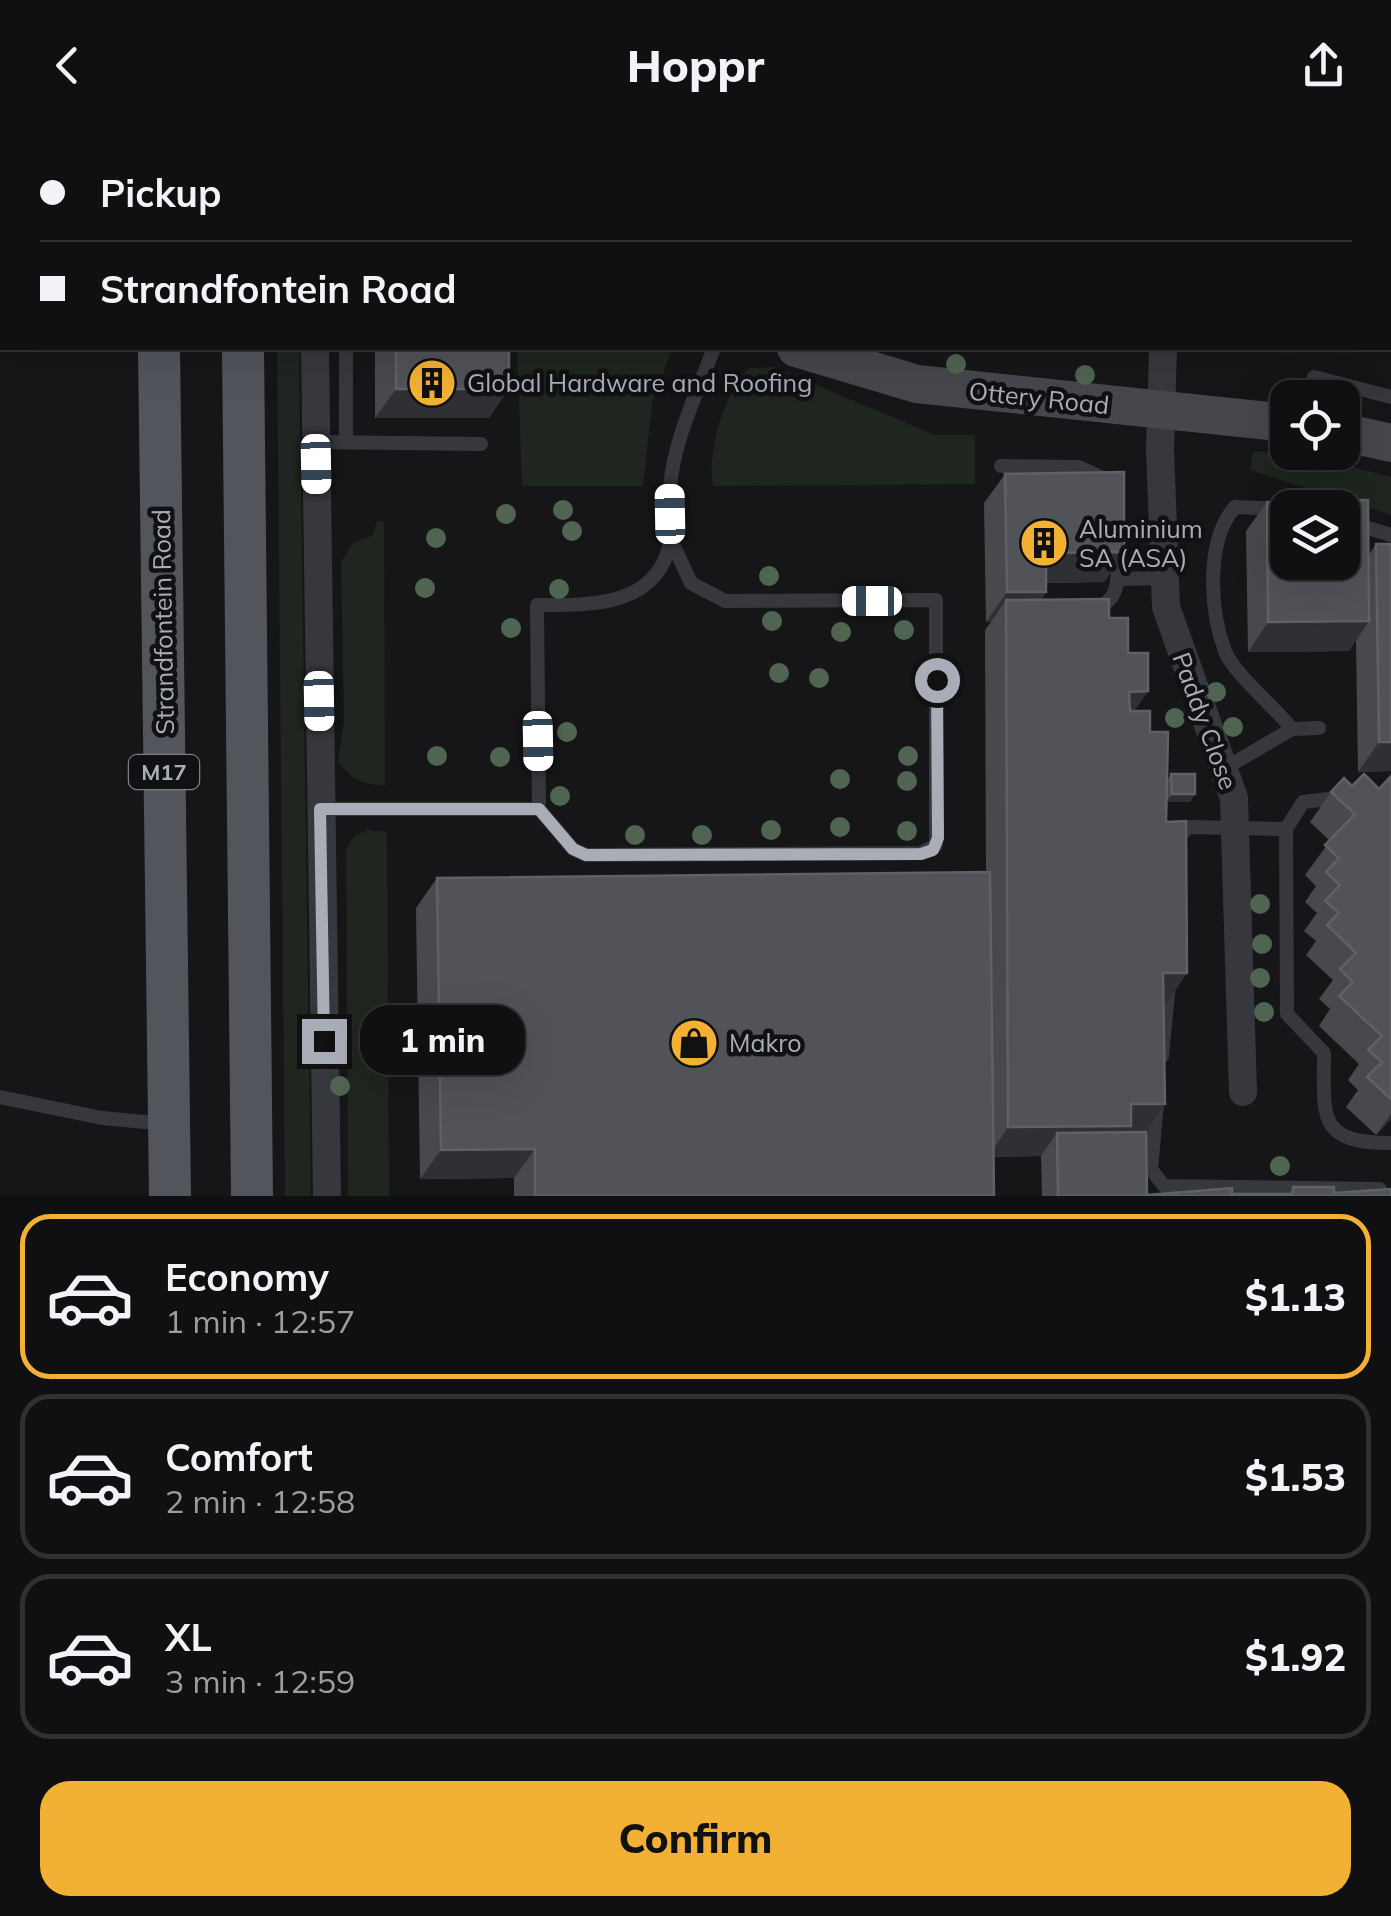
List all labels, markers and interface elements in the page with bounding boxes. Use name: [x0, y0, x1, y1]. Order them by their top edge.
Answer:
text: Hoppr: [627, 37, 764, 93]
icon: back: [40, 38, 95, 93]
icon: share: [1296, 38, 1351, 93]
text: Pickup: [100, 169, 222, 217]
text: Strandfontein Road: [100, 265, 456, 313]
building icon: Global Hardware and Roofing: [406, 357, 458, 409]
place label: Global Hardware and Roofing: [467, 367, 812, 398]
street label: Ottery Road: [967, 375, 1111, 420]
map controls: [1270, 380, 1360, 580]
button: locate: [1270, 380, 1360, 470]
car: [300, 434, 332, 494]
car: [654, 484, 686, 544]
button: layers: [1270, 490, 1360, 580]
street label: Strandfontein Road: [145, 509, 180, 735]
place label: Aluminium SA (ASA): [1079, 513, 1203, 573]
building icon: Aluminium SA (ASA): [1018, 517, 1070, 569]
car: [842, 586, 902, 616]
street label: Paddy Close: [1166, 648, 1245, 794]
route start: [915, 658, 960, 703]
car: [303, 671, 335, 731]
car: [522, 711, 554, 771]
road number: M17: [129, 755, 199, 789]
callout: 1 min: [359, 1006, 524, 1076]
shop icon: Makro: [668, 1017, 720, 1069]
route end: [302, 1019, 347, 1064]
text: 1 min: [400, 1020, 485, 1060]
place label: Makro: [729, 1027, 802, 1058]
icon: car: [45, 1252, 135, 1342]
text: Economy: [165, 1253, 329, 1301]
text: $1.13: [1245, 1273, 1346, 1321]
text: 1 min · 12:57: [165, 1301, 355, 1341]
icon: car: [45, 1432, 135, 1522]
text: Comfort: [165, 1433, 313, 1481]
text: $1.53: [1245, 1453, 1346, 1501]
text: 2 min · 12:58: [165, 1481, 355, 1521]
icon: car: [45, 1612, 135, 1702]
text: XL: [165, 1613, 212, 1661]
text: $1.92: [1245, 1633, 1346, 1681]
text: 3 min · 12:59: [165, 1661, 355, 1701]
button: Confirm: [40, 1781, 1351, 1896]

